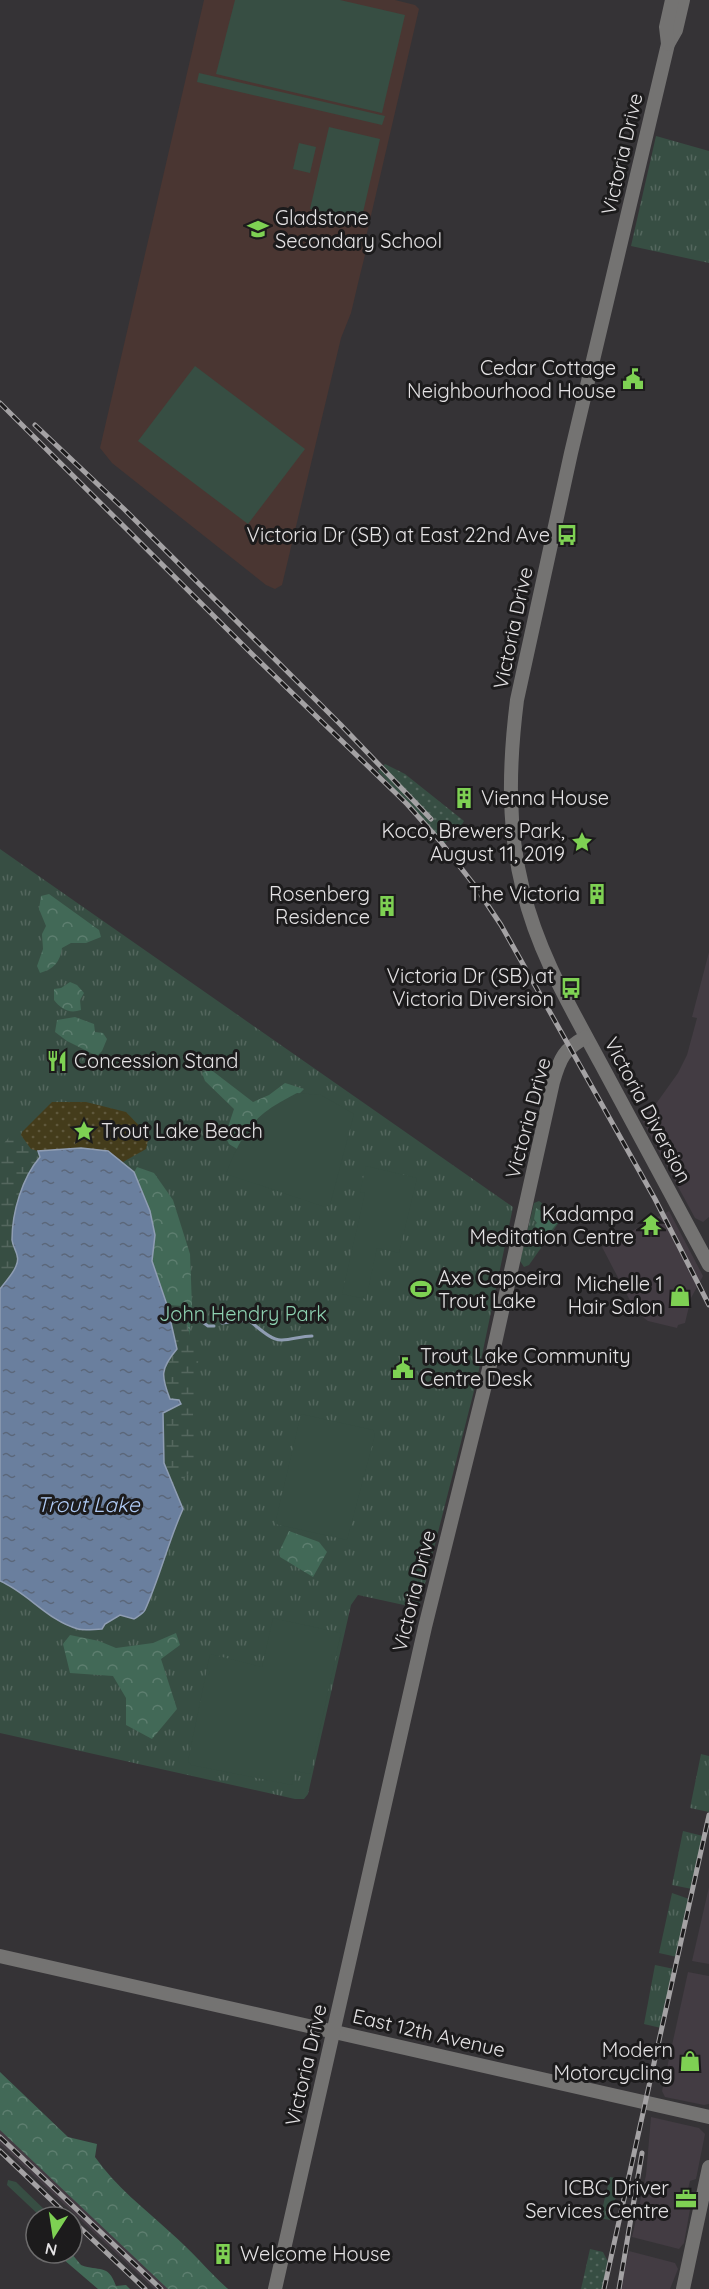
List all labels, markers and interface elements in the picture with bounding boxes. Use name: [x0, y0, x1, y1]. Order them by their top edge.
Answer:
street label: Victoria Drive: [595, 90, 648, 217]
place label: Gladstone Secondary School: [275, 205, 442, 253]
school or university icon: Gladstone Secondary School: [246, 217, 270, 241]
place label: Cedar Cottage Neighbourhood House: [407, 355, 616, 403]
public building icon: Cedar Cottage Neighbourhood House: [621, 367, 645, 391]
place label: Victoria Dr (SB) at East 22nd Ave: [247, 522, 550, 547]
bus stop icon: Victoria Dr (SB) at East 22nd Ave: [555, 523, 579, 547]
street label: Victoria Drive: [487, 564, 538, 691]
place label: Vienna House: [481, 785, 609, 810]
building icon: Vienna House: [452, 786, 476, 810]
place label: Koco, Brewers Park, August 11, 2019: [381, 818, 565, 866]
place icon: Koco, Brewers Park, August 11, 2019: [570, 830, 594, 854]
place label: Rosenberg Residence: [269, 881, 370, 929]
place label: The Victoria: [469, 881, 580, 906]
building icon: The Victoria: [585, 882, 609, 906]
building icon: Rosenberg Residence: [375, 894, 399, 918]
place label: Victoria Dr (SB) at Victoria Diversion: [387, 963, 554, 1011]
bus stop icon: Victoria Dr (SB) at Victoria Diversion: [559, 976, 583, 1000]
street label: Victoria Diversion: [599, 1033, 697, 1187]
place label: Concession Stand: [74, 1048, 238, 1073]
restaurant icon: Concession Stand: [45, 1049, 69, 1073]
street label: Victoria Drive: [499, 1055, 556, 1181]
place label: Trout Lake Beach: [101, 1118, 263, 1143]
place icon: Trout Lake Beach: [72, 1119, 96, 1143]
place label: Kadampa Meditation Centre: [469, 1201, 634, 1249]
temple icon: Kadampa Meditation Centre: [639, 1213, 663, 1237]
place label: Axe Capoeira Trout Lake: [438, 1265, 562, 1313]
place label: Michelle 1 Hair Salon: [568, 1271, 663, 1319]
sports icon: Axe Capoeira Trout Lake: [409, 1277, 433, 1301]
shop icon: Michelle 1 Hair Salon: [668, 1284, 692, 1308]
park label: John Hendry Park: [159, 1301, 327, 1326]
place label: Trout Lake Community Centre Desk: [420, 1343, 631, 1391]
public building icon: Trout Lake Community Centre Desk: [391, 1356, 415, 1380]
water label: Trout Lake: [36, 1491, 141, 1517]
street label: Victoria Drive: [386, 1527, 441, 1654]
street label: Victoria Drive: [279, 2001, 332, 2128]
street label: East 12th Avenue: [350, 2003, 508, 2062]
place label: Modern Motorcycling: [553, 2037, 673, 2085]
shop icon: Modern Motorcycling: [678, 2049, 702, 2073]
place label: ICBC Driver Services Centre: [525, 2175, 669, 2223]
office icon: ICBC Driver Services Centre: [674, 2187, 698, 2211]
north arrow: [24, 2205, 84, 2265]
text: N: [43, 2239, 59, 2261]
place label: Welcome House: [240, 2241, 391, 2266]
building icon: Welcome House: [211, 2242, 235, 2266]

